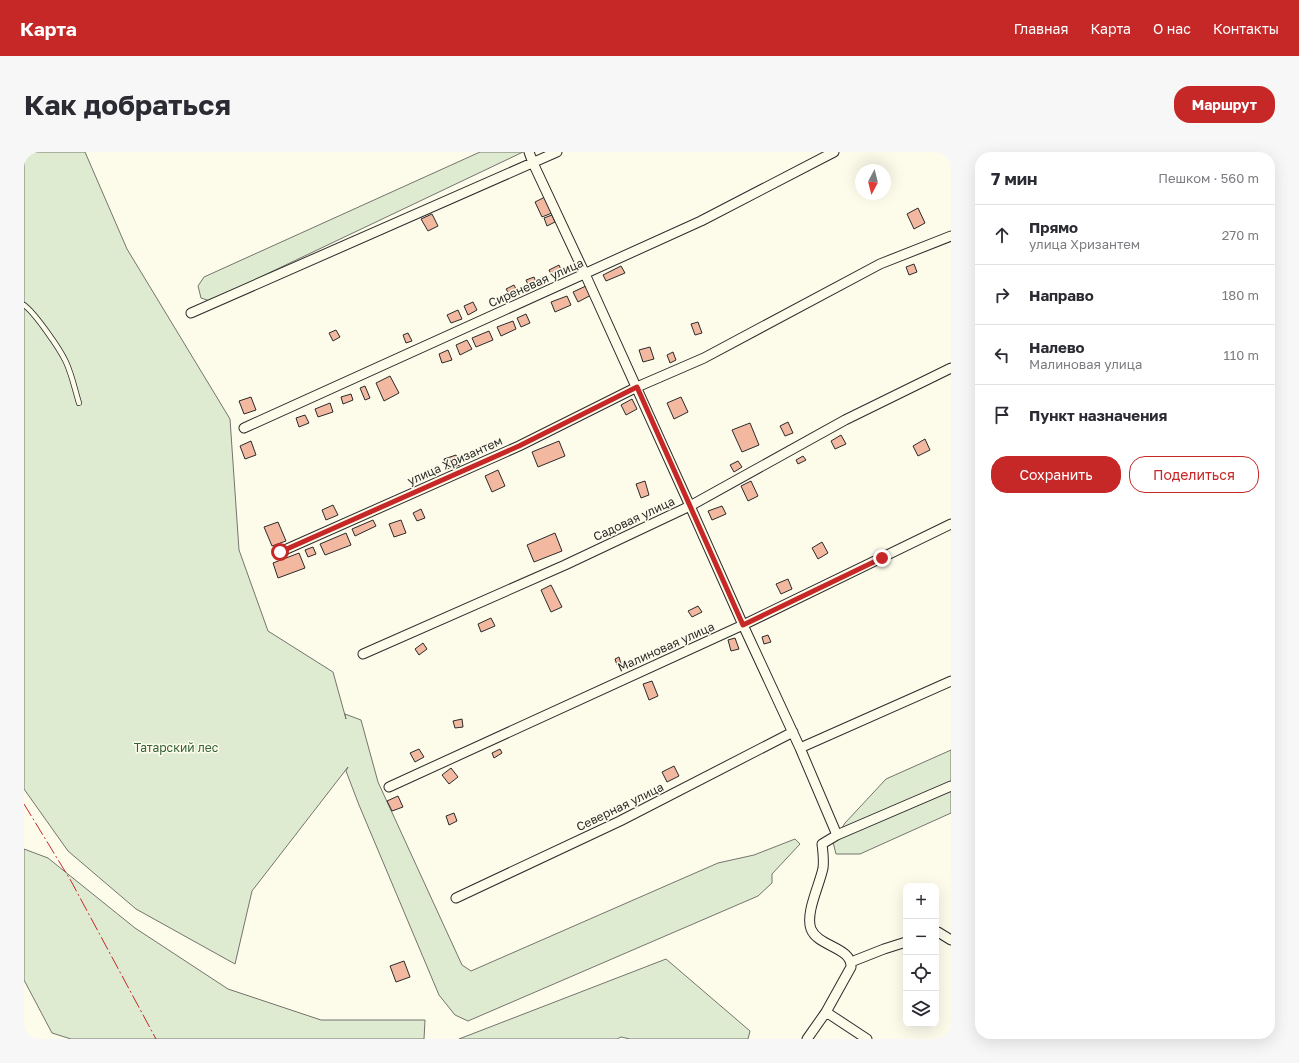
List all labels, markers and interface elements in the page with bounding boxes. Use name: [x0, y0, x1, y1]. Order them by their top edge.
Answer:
text: Карта: [20, 17, 77, 40]
text: Главная: [1014, 20, 1068, 37]
text: Карта: [1090, 20, 1131, 37]
text: О нас: [1153, 20, 1191, 37]
text: Контакты: [1213, 20, 1279, 37]
button: Маршрут: [1174, 86, 1275, 123]
text: Как добраться: [24, 88, 231, 121]
north arrow: [855, 164, 891, 200]
text: 7 мин: [991, 168, 1038, 189]
text: Пешком · 560 m: [1158, 170, 1259, 186]
text: Прямо: [1029, 218, 1078, 236]
icon: ahead: [991, 224, 1013, 246]
text: 270 m: [1222, 227, 1259, 243]
text: улица Хризантем: [1029, 236, 1140, 252]
street label: Сиреневая улица: [486, 255, 586, 310]
icon: right: [991, 284, 1013, 306]
text: Направо: [1029, 286, 1094, 304]
text: 180 m: [1222, 287, 1259, 303]
text: Налево: [1029, 338, 1085, 356]
icon: left: [991, 344, 1013, 366]
text: 110 m: [1224, 347, 1259, 363]
text: Малиновая улица: [1029, 356, 1142, 372]
icon: arrive: [991, 404, 1013, 426]
text: Пункт назначения: [1029, 406, 1167, 424]
street label: улица Хризантем: [405, 433, 505, 488]
button: Сохранить: [991, 456, 1121, 493]
button: Поделиться: [1129, 456, 1259, 493]
street label: Садовая улица: [591, 493, 677, 544]
route start: [271, 543, 289, 561]
route end: [873, 549, 891, 567]
street label: Малиновая улица: [615, 618, 717, 675]
park label: Татарский лес: [134, 740, 219, 755]
street label: Северная улица: [574, 779, 666, 834]
map controls: [903, 883, 939, 1027]
button: +: [903, 883, 939, 919]
button: −: [903, 919, 939, 955]
button: locate: [903, 955, 939, 991]
button: layers: [903, 991, 939, 1027]

